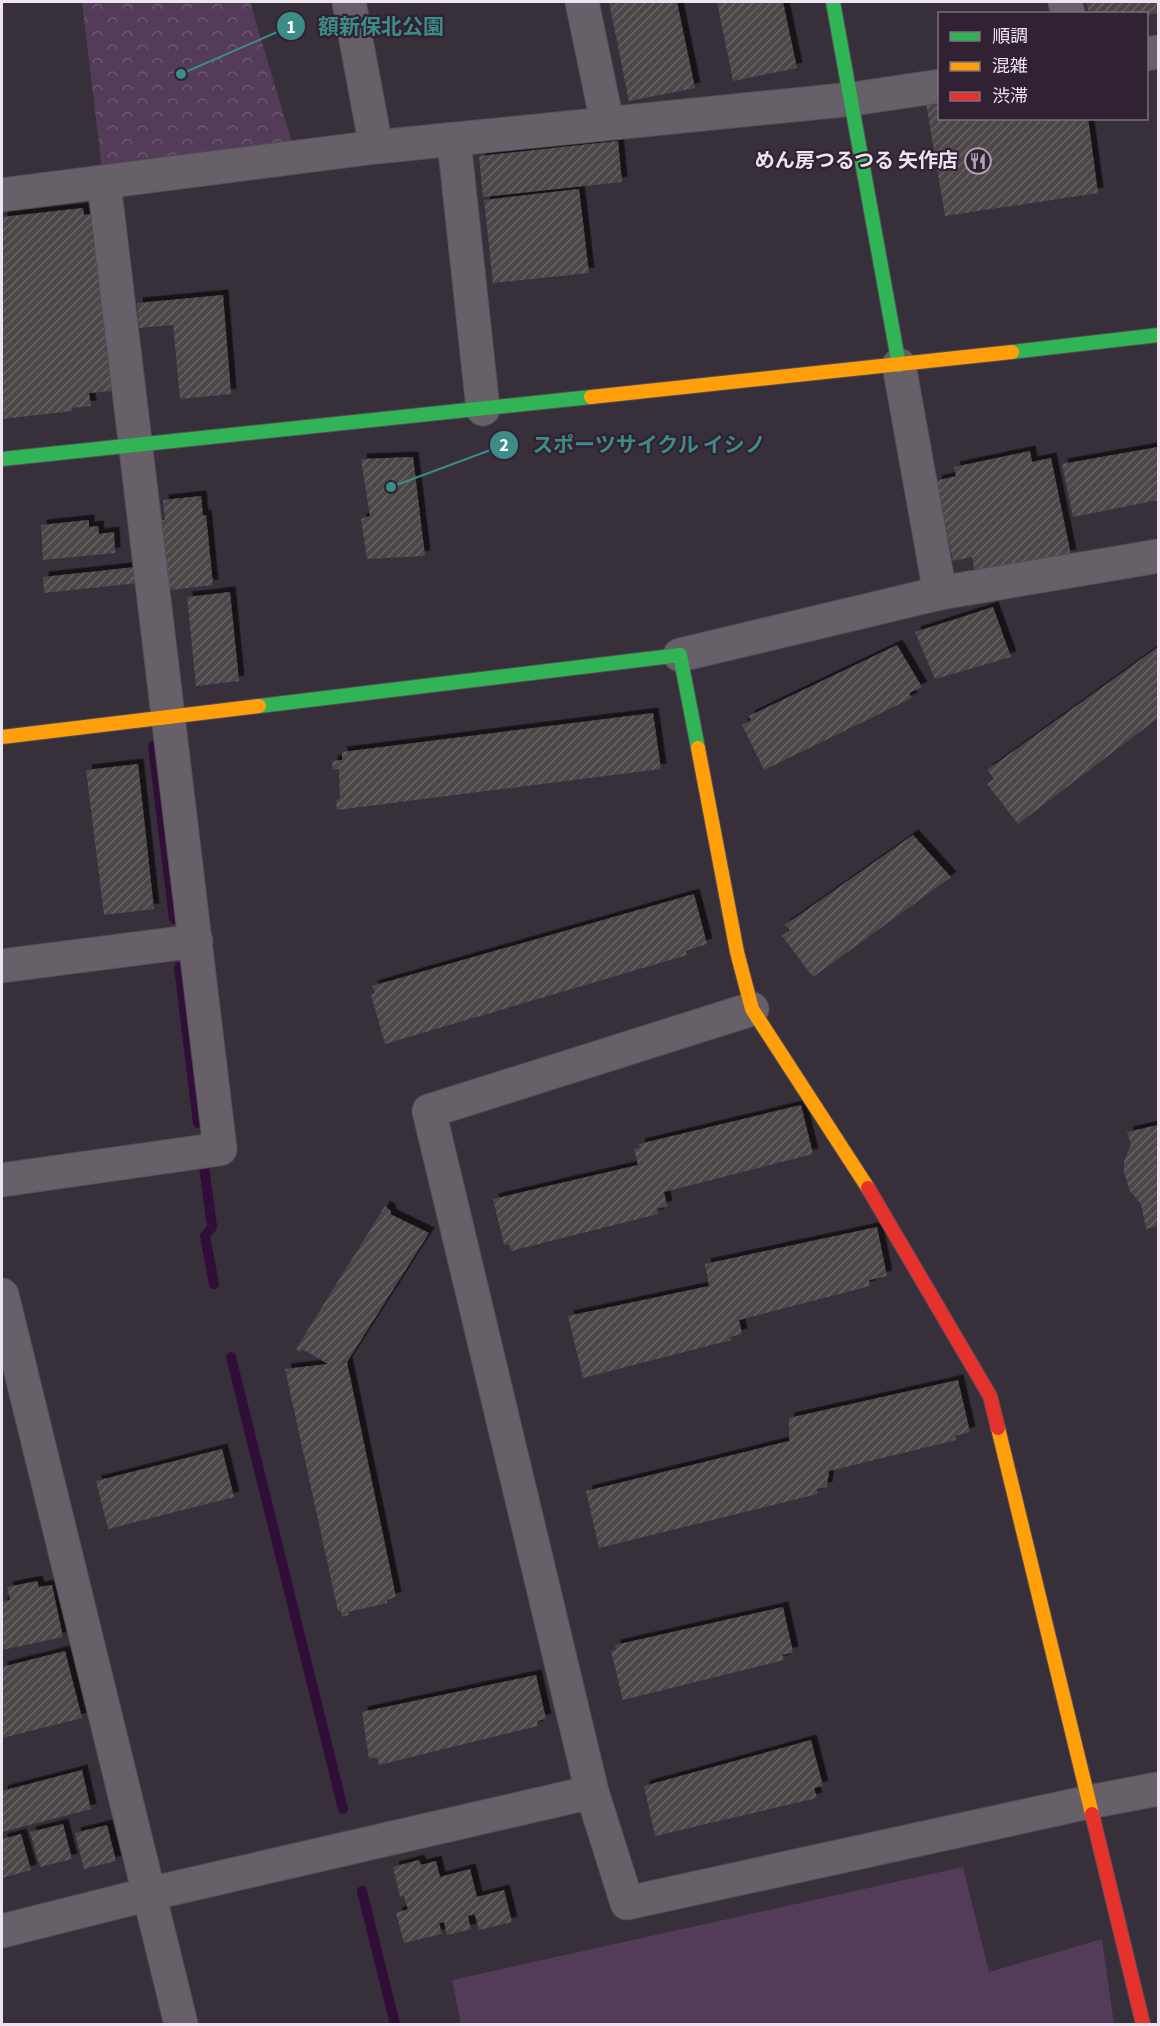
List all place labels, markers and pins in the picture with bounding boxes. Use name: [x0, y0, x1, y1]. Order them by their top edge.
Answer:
callout: 額新保北公園: [276, 7, 456, 46]
restaurant icon: めん房つるつる 矢作店: [963, 146, 993, 176]
place label: めん房つるつる 矢作店: [755, 147, 958, 175]
callout: スポーツサイクル イシノ: [489, 426, 778, 465]

